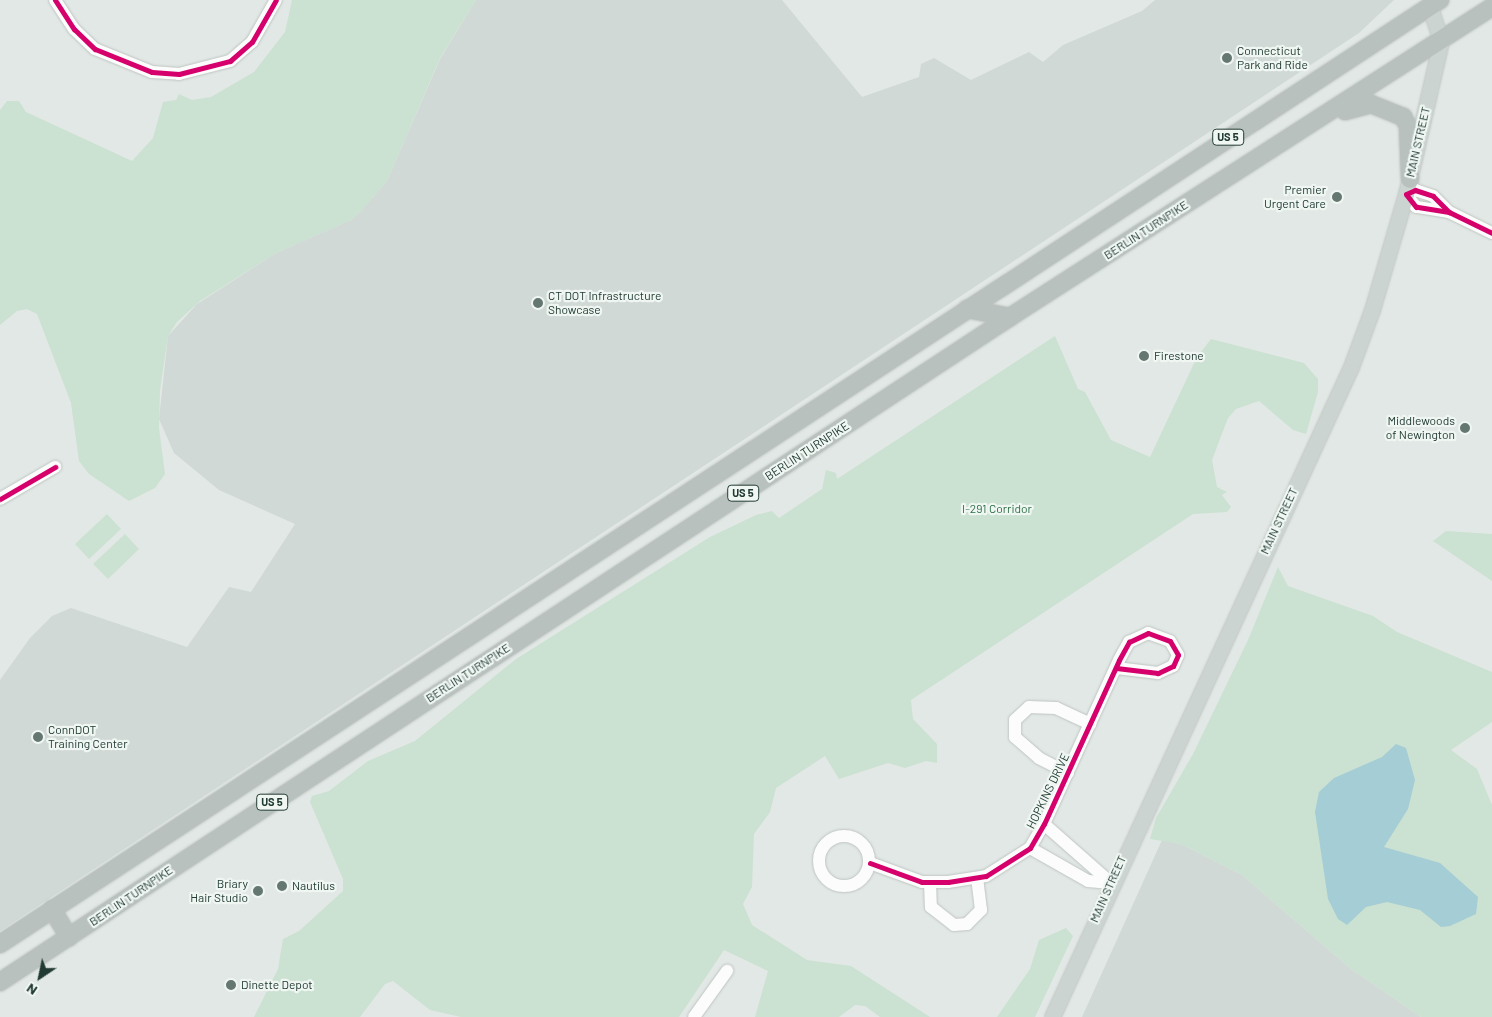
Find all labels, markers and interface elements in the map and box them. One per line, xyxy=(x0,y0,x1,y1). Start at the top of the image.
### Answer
place label: Connecticut Park and Ride xyxy=(1237,44,1308,72)
marker: Connecticut Park and Ride xyxy=(1221,52,1233,64)
street label: MAIN STREET xyxy=(1403,105,1433,179)
road number: US 5 xyxy=(1212,128,1244,146)
place label: Premier Urgent Care xyxy=(1264,183,1326,211)
marker: Premier Urgent Care xyxy=(1330,190,1344,204)
street label: BERLIN TURNPIKE xyxy=(1101,197,1191,263)
place label: CT DOT Infrastructure Showcase xyxy=(548,289,661,317)
marker: CT DOT Infrastructure Showcase xyxy=(532,297,544,309)
place label: Firestone xyxy=(1154,349,1204,363)
marker: Firestone xyxy=(1138,350,1150,362)
place label: Middlewoods of Newington xyxy=(1386,414,1455,442)
street label: BERLIN TURNPIKE xyxy=(762,418,852,484)
marker: Middlewoods of Newington xyxy=(1459,422,1471,434)
road number: US 5 xyxy=(727,484,759,502)
street label: MAIN STREET xyxy=(1257,485,1301,557)
park label: I-291 Corridor xyxy=(962,502,1032,516)
street label: BERLIN TURNPIKE xyxy=(423,640,513,706)
place label: ConnDOT Training Center xyxy=(48,723,128,751)
marker: ConnDOT Training Center xyxy=(32,731,44,743)
street label: HOPKINS DRIVE xyxy=(1023,751,1073,831)
road number: US 5 xyxy=(256,794,288,810)
street label: MAIN STREET xyxy=(1087,853,1129,925)
street label: BERLIN TURNPIKE xyxy=(87,863,175,929)
place label: Briary Hair Studio xyxy=(190,877,248,905)
place label: Nautilus xyxy=(292,879,335,893)
marker: Nautilus xyxy=(276,880,288,892)
marker: Briary Hair Studio xyxy=(252,885,264,897)
north arrow xyxy=(15,952,65,1002)
place label: Dinette Depot xyxy=(241,978,313,992)
marker: Dinette Depot xyxy=(225,979,237,991)
text: N xyxy=(23,980,40,1000)

